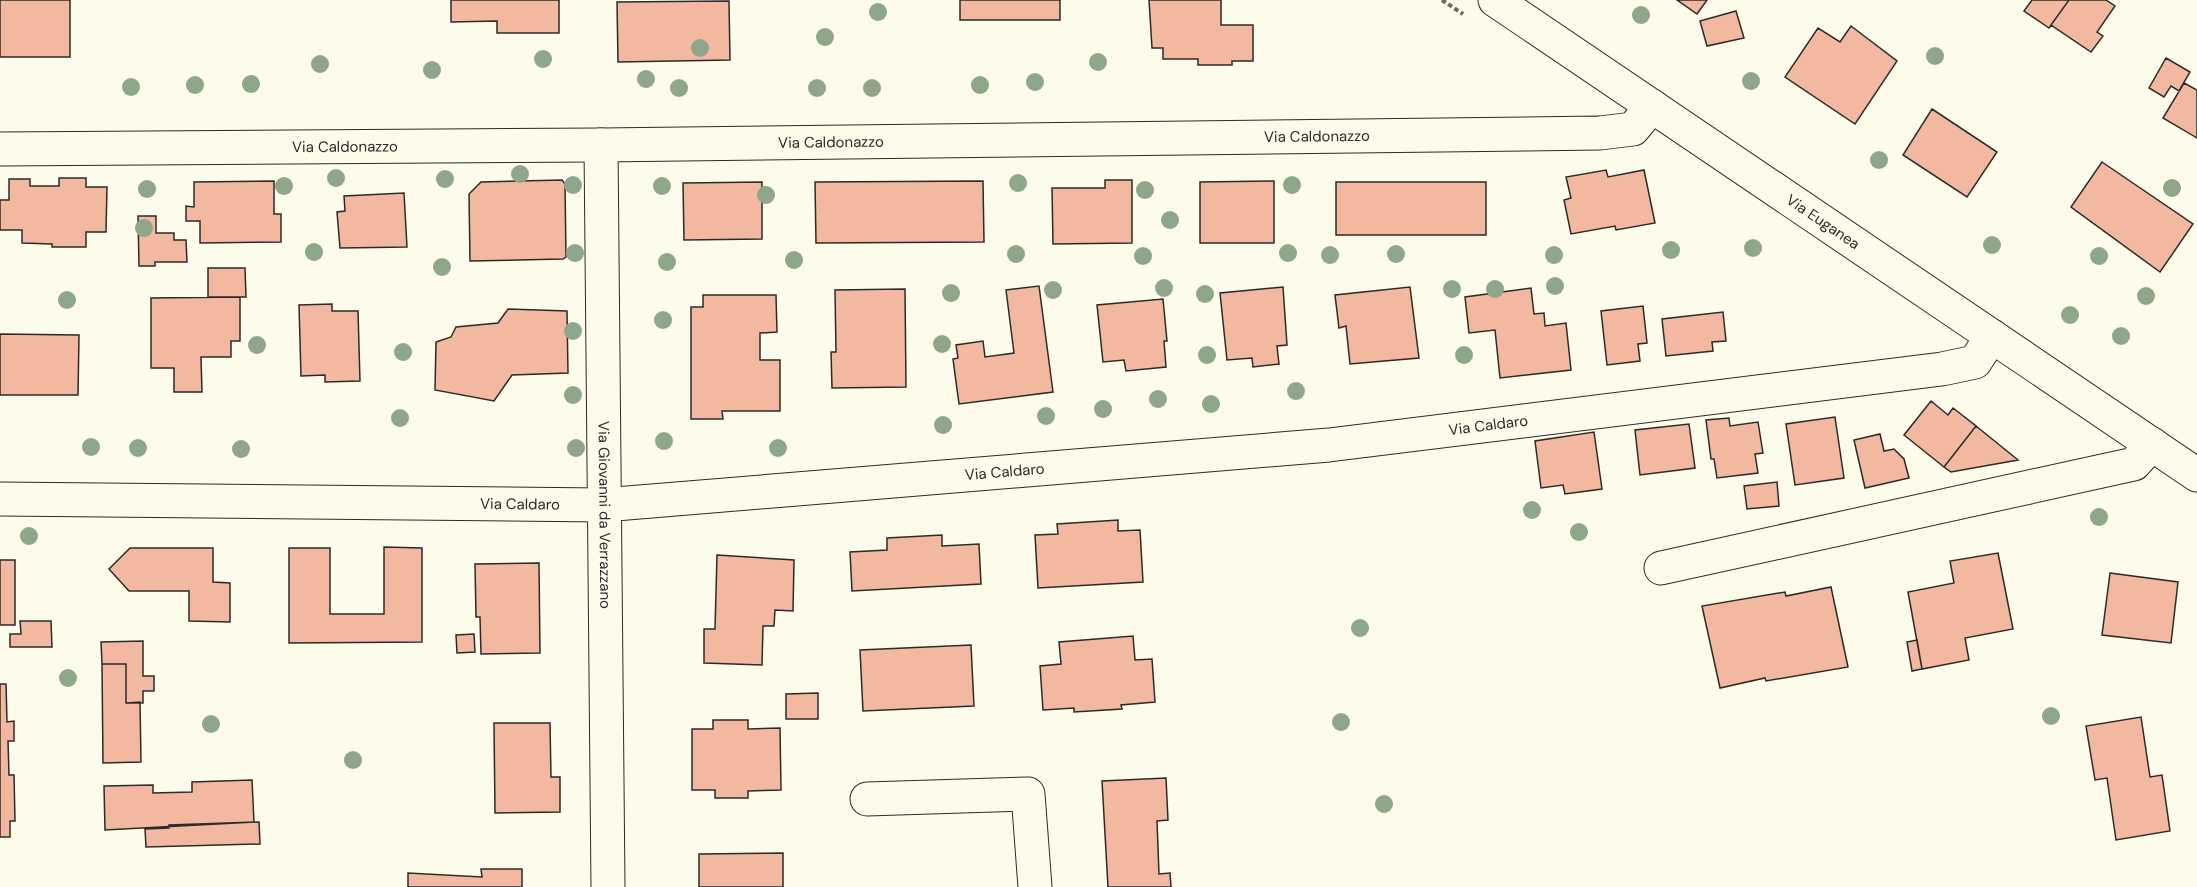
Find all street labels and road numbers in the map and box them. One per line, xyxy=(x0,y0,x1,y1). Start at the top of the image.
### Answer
street label: Via Caldonazzo xyxy=(1264,126,1370,147)
street label: Via Caldonazzo xyxy=(778,132,884,153)
street label: Via Caldonazzo xyxy=(292,136,398,157)
street label: Via Euganea xyxy=(1782,190,1864,254)
street label: Via Caldaro xyxy=(1447,410,1529,440)
street label: Via Giovanni da Verrazzano xyxy=(594,421,615,609)
street label: Via Caldaro xyxy=(964,459,1045,485)
street label: Via Caldaro xyxy=(480,494,560,515)

